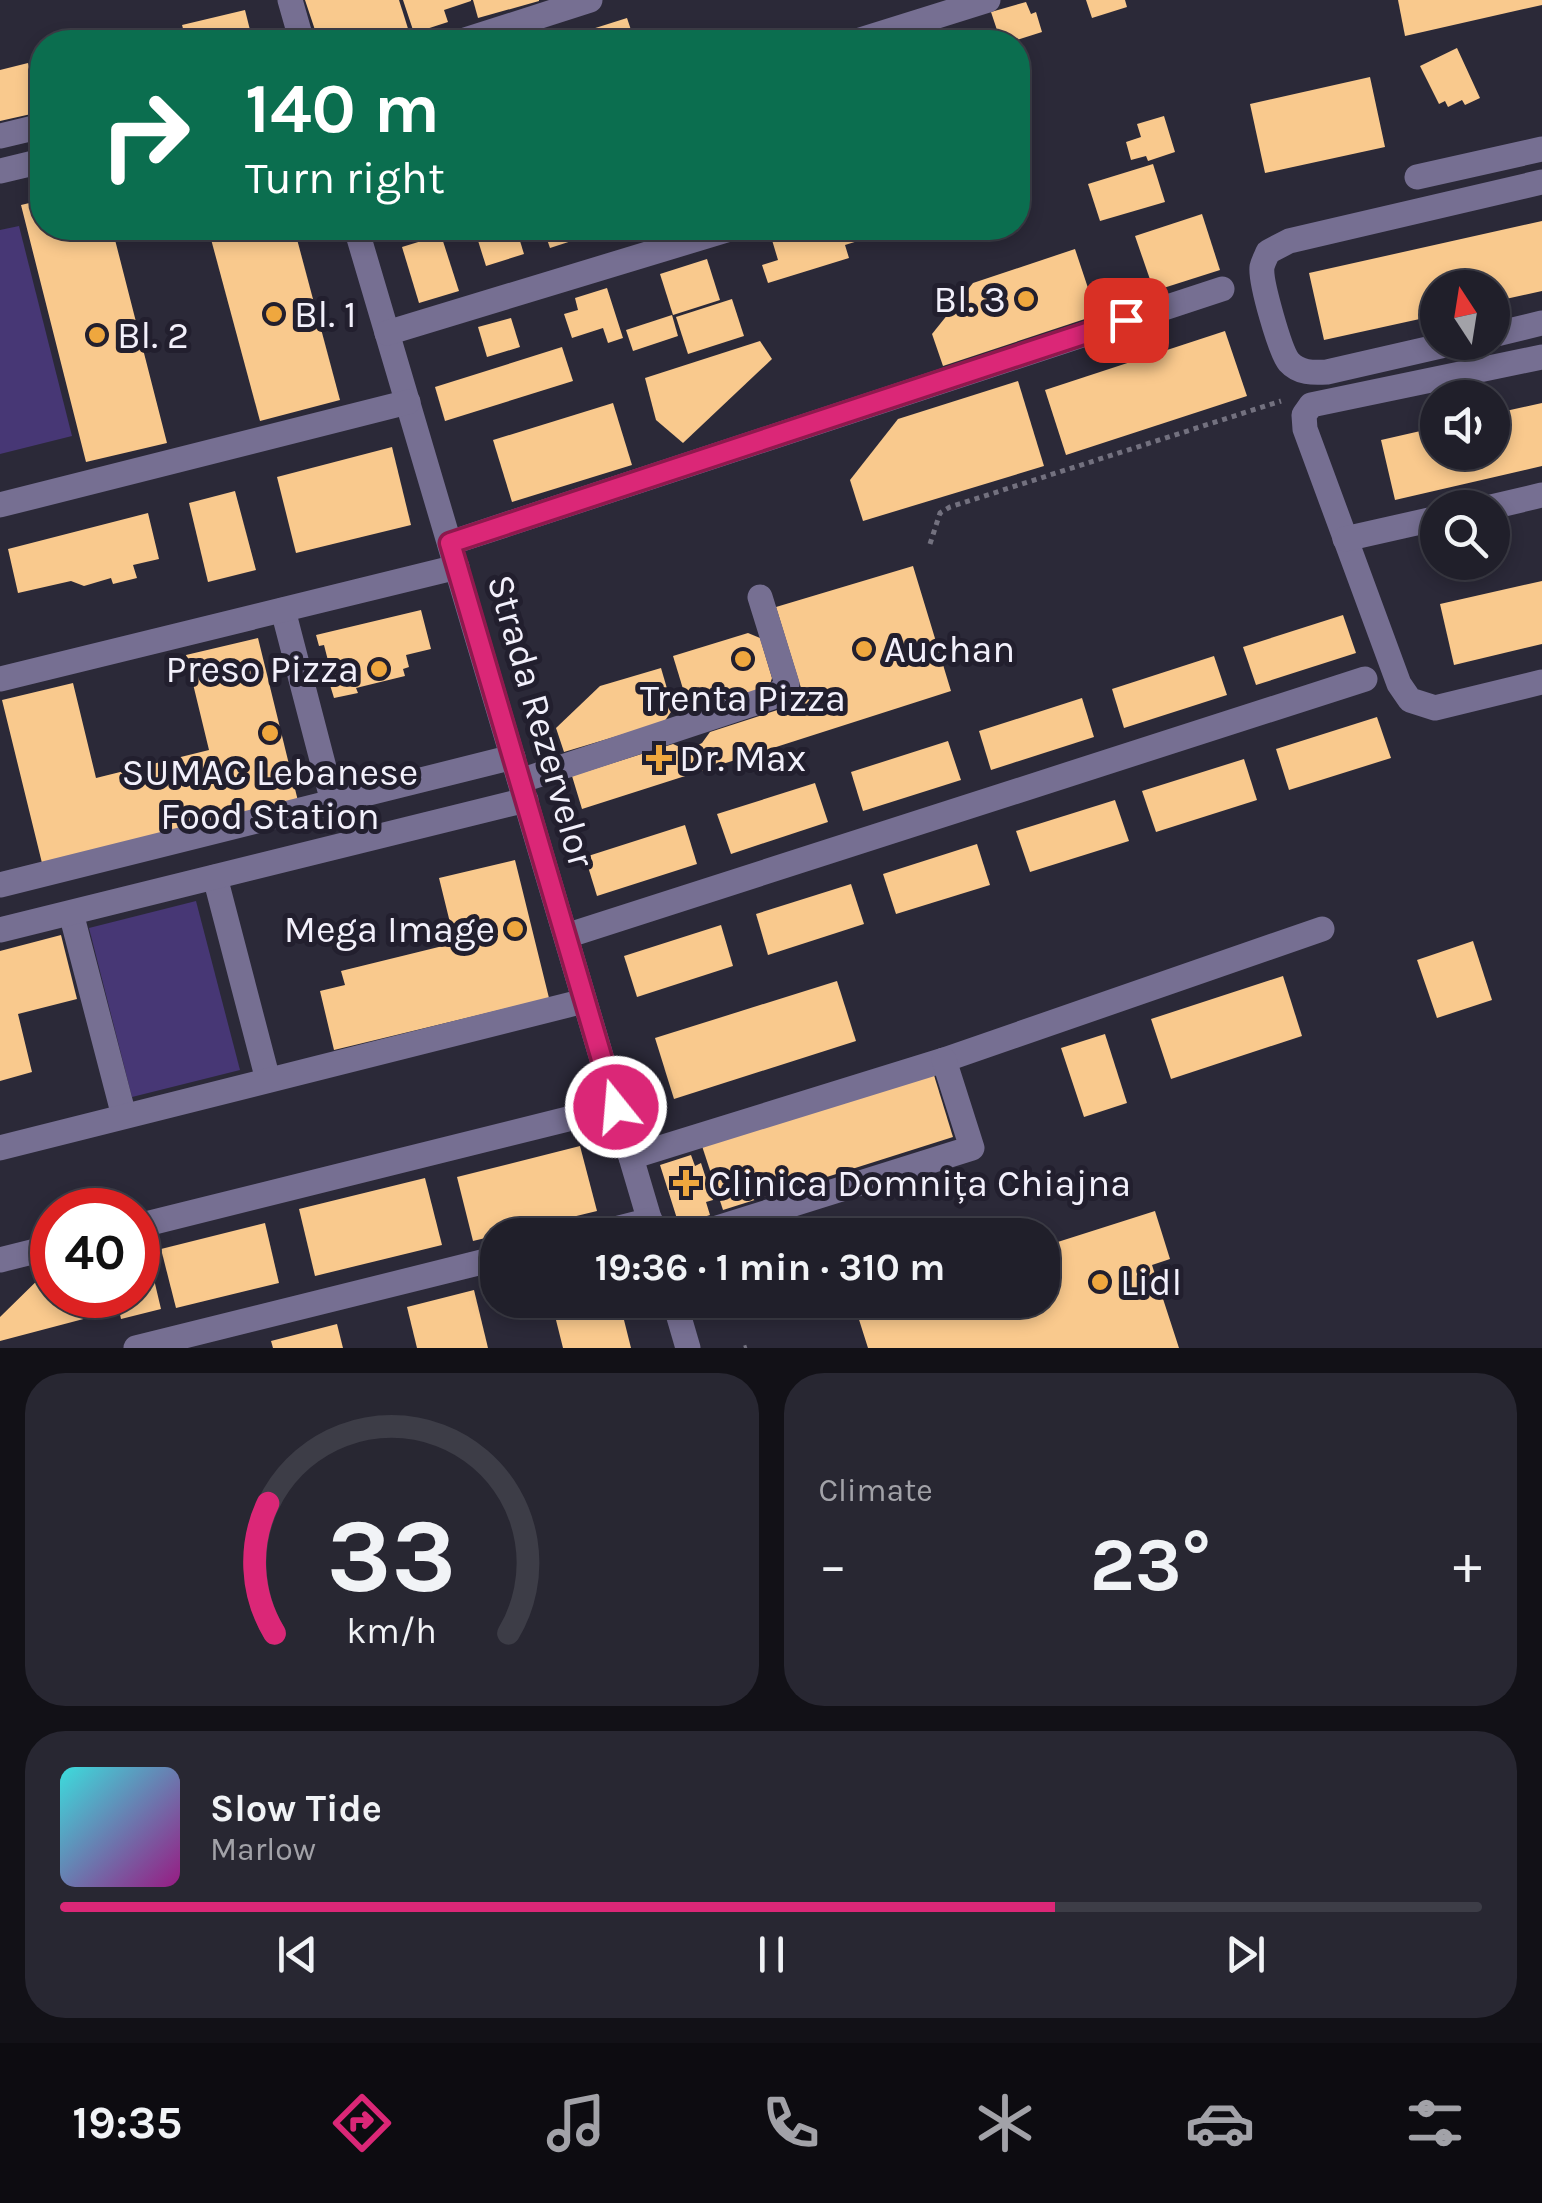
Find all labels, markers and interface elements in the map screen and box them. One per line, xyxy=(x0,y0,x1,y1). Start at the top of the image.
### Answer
text: 140 m xyxy=(245,68,440,150)
icon: right xyxy=(80,70,210,200)
text: Turn right xyxy=(245,152,445,204)
north arrow xyxy=(1420,270,1510,360)
map controls xyxy=(1420,270,1510,580)
place label: Bl. 3 xyxy=(933,277,1006,322)
pin xyxy=(1084,278,1169,363)
marker: Bl. 3 xyxy=(1015,288,1037,310)
place label: Bl. 1 xyxy=(294,292,357,337)
icon: arrive xyxy=(1099,293,1154,348)
marker: Bl. 1 xyxy=(263,303,285,325)
place label: Bl. 2 xyxy=(117,313,189,358)
marker: Bl. 2 xyxy=(86,324,108,346)
button: sound xyxy=(1420,380,1510,470)
button: search xyxy=(1420,490,1510,580)
street label: Strada Rezervelor xyxy=(478,570,604,873)
place label: Auchan xyxy=(884,627,1015,672)
marker: Auchan xyxy=(853,638,875,660)
place label: Preso Pizza xyxy=(166,647,359,692)
marker: Trenta Pizza xyxy=(732,648,754,670)
marker: Preso Pizza xyxy=(368,658,390,680)
place label: Trenta Pizza xyxy=(640,676,846,721)
marker: SUMAC Lebanese Food Station xyxy=(259,722,281,744)
place label: Dr. Max xyxy=(679,736,806,781)
marker: Dr. Max xyxy=(648,747,670,769)
place label: SUMAC Lebanese Food Station xyxy=(122,750,418,839)
place label: Mega Image xyxy=(284,907,495,952)
marker: Mega Image xyxy=(504,918,526,940)
position arrow xyxy=(564,1055,668,1159)
place label: Clinica Domnița Chiajna xyxy=(708,1161,1131,1206)
marker: Clinica Domnița Chiajna xyxy=(673,1170,699,1196)
speed limit sign: 40 xyxy=(30,1188,160,1318)
text: 19:36 · 1 min · 310 m xyxy=(595,1245,945,1290)
place label: Lidl xyxy=(1120,1260,1182,1305)
marker: Lidl xyxy=(1089,1271,1111,1293)
text: Climate xyxy=(819,1472,933,1509)
text: 33 xyxy=(327,1496,456,1617)
text: 23° xyxy=(1090,1521,1211,1609)
text: − xyxy=(819,1533,847,1597)
text: + xyxy=(1453,1533,1482,1597)
text: km/h xyxy=(346,1610,437,1652)
text: Slow Tide xyxy=(210,1786,382,1831)
text: Marlow xyxy=(210,1831,316,1868)
icon: previous xyxy=(270,1927,325,1982)
icon: pause xyxy=(744,1927,799,1982)
icon: next xyxy=(1218,1927,1273,1982)
icon: directions xyxy=(327,2088,397,2158)
icon: music xyxy=(541,2088,611,2158)
icon: phone xyxy=(756,2088,826,2158)
icon: climate xyxy=(970,2088,1040,2158)
icon: car xyxy=(1185,2088,1255,2158)
icon: filters xyxy=(1400,2088,1470,2158)
text: 19:35 xyxy=(72,2097,182,2149)

